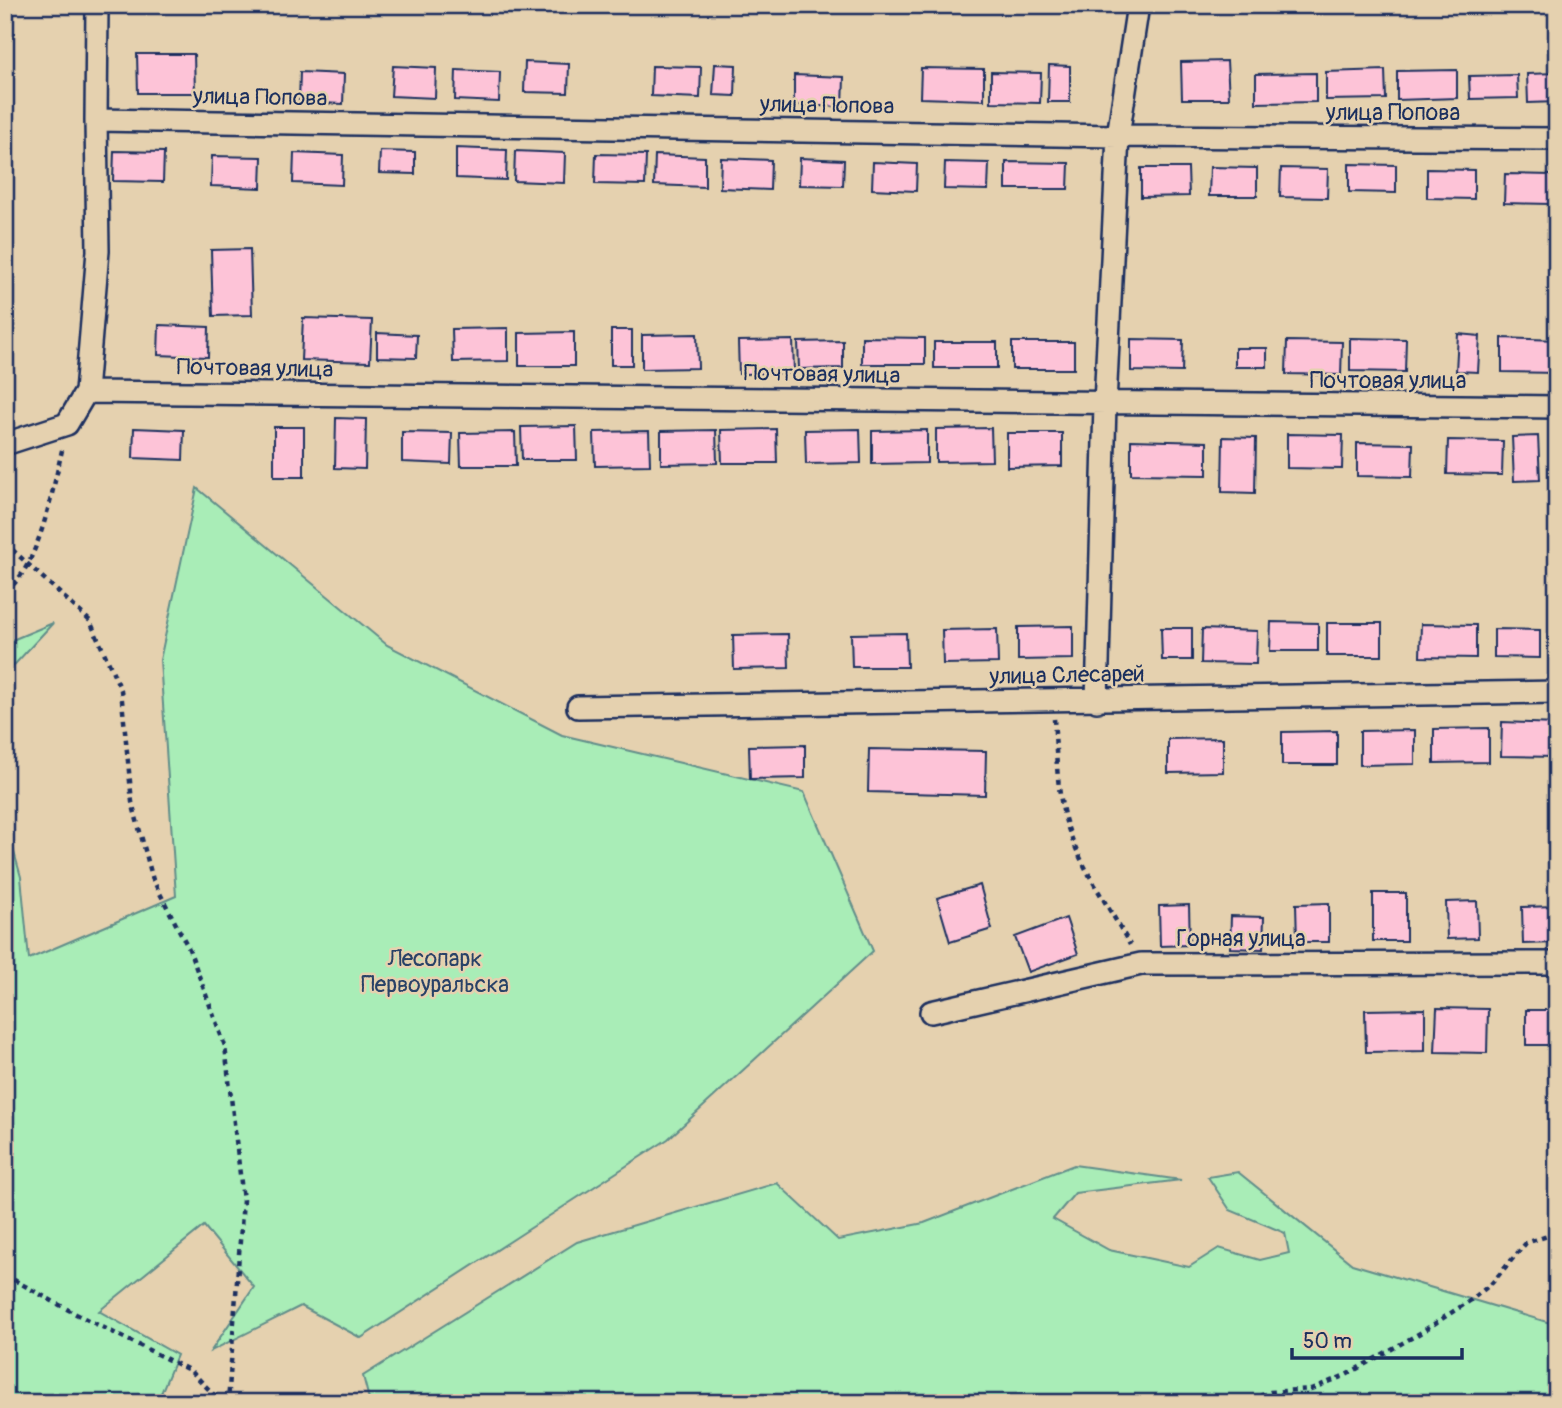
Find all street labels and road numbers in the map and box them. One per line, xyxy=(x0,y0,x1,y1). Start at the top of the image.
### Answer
street label: улица Попова xyxy=(192,81,327,113)
street label: улица Попова xyxy=(759,89,894,121)
street label: улица Попова xyxy=(1325,98,1460,127)
street label: Почтовая улица xyxy=(176,352,334,384)
street label: Почтовая улица xyxy=(743,358,901,390)
street label: Почтовая улица xyxy=(1310,366,1466,395)
street label: улица Слесарей xyxy=(988,659,1145,691)
street label: Горная улица xyxy=(1176,924,1306,953)

